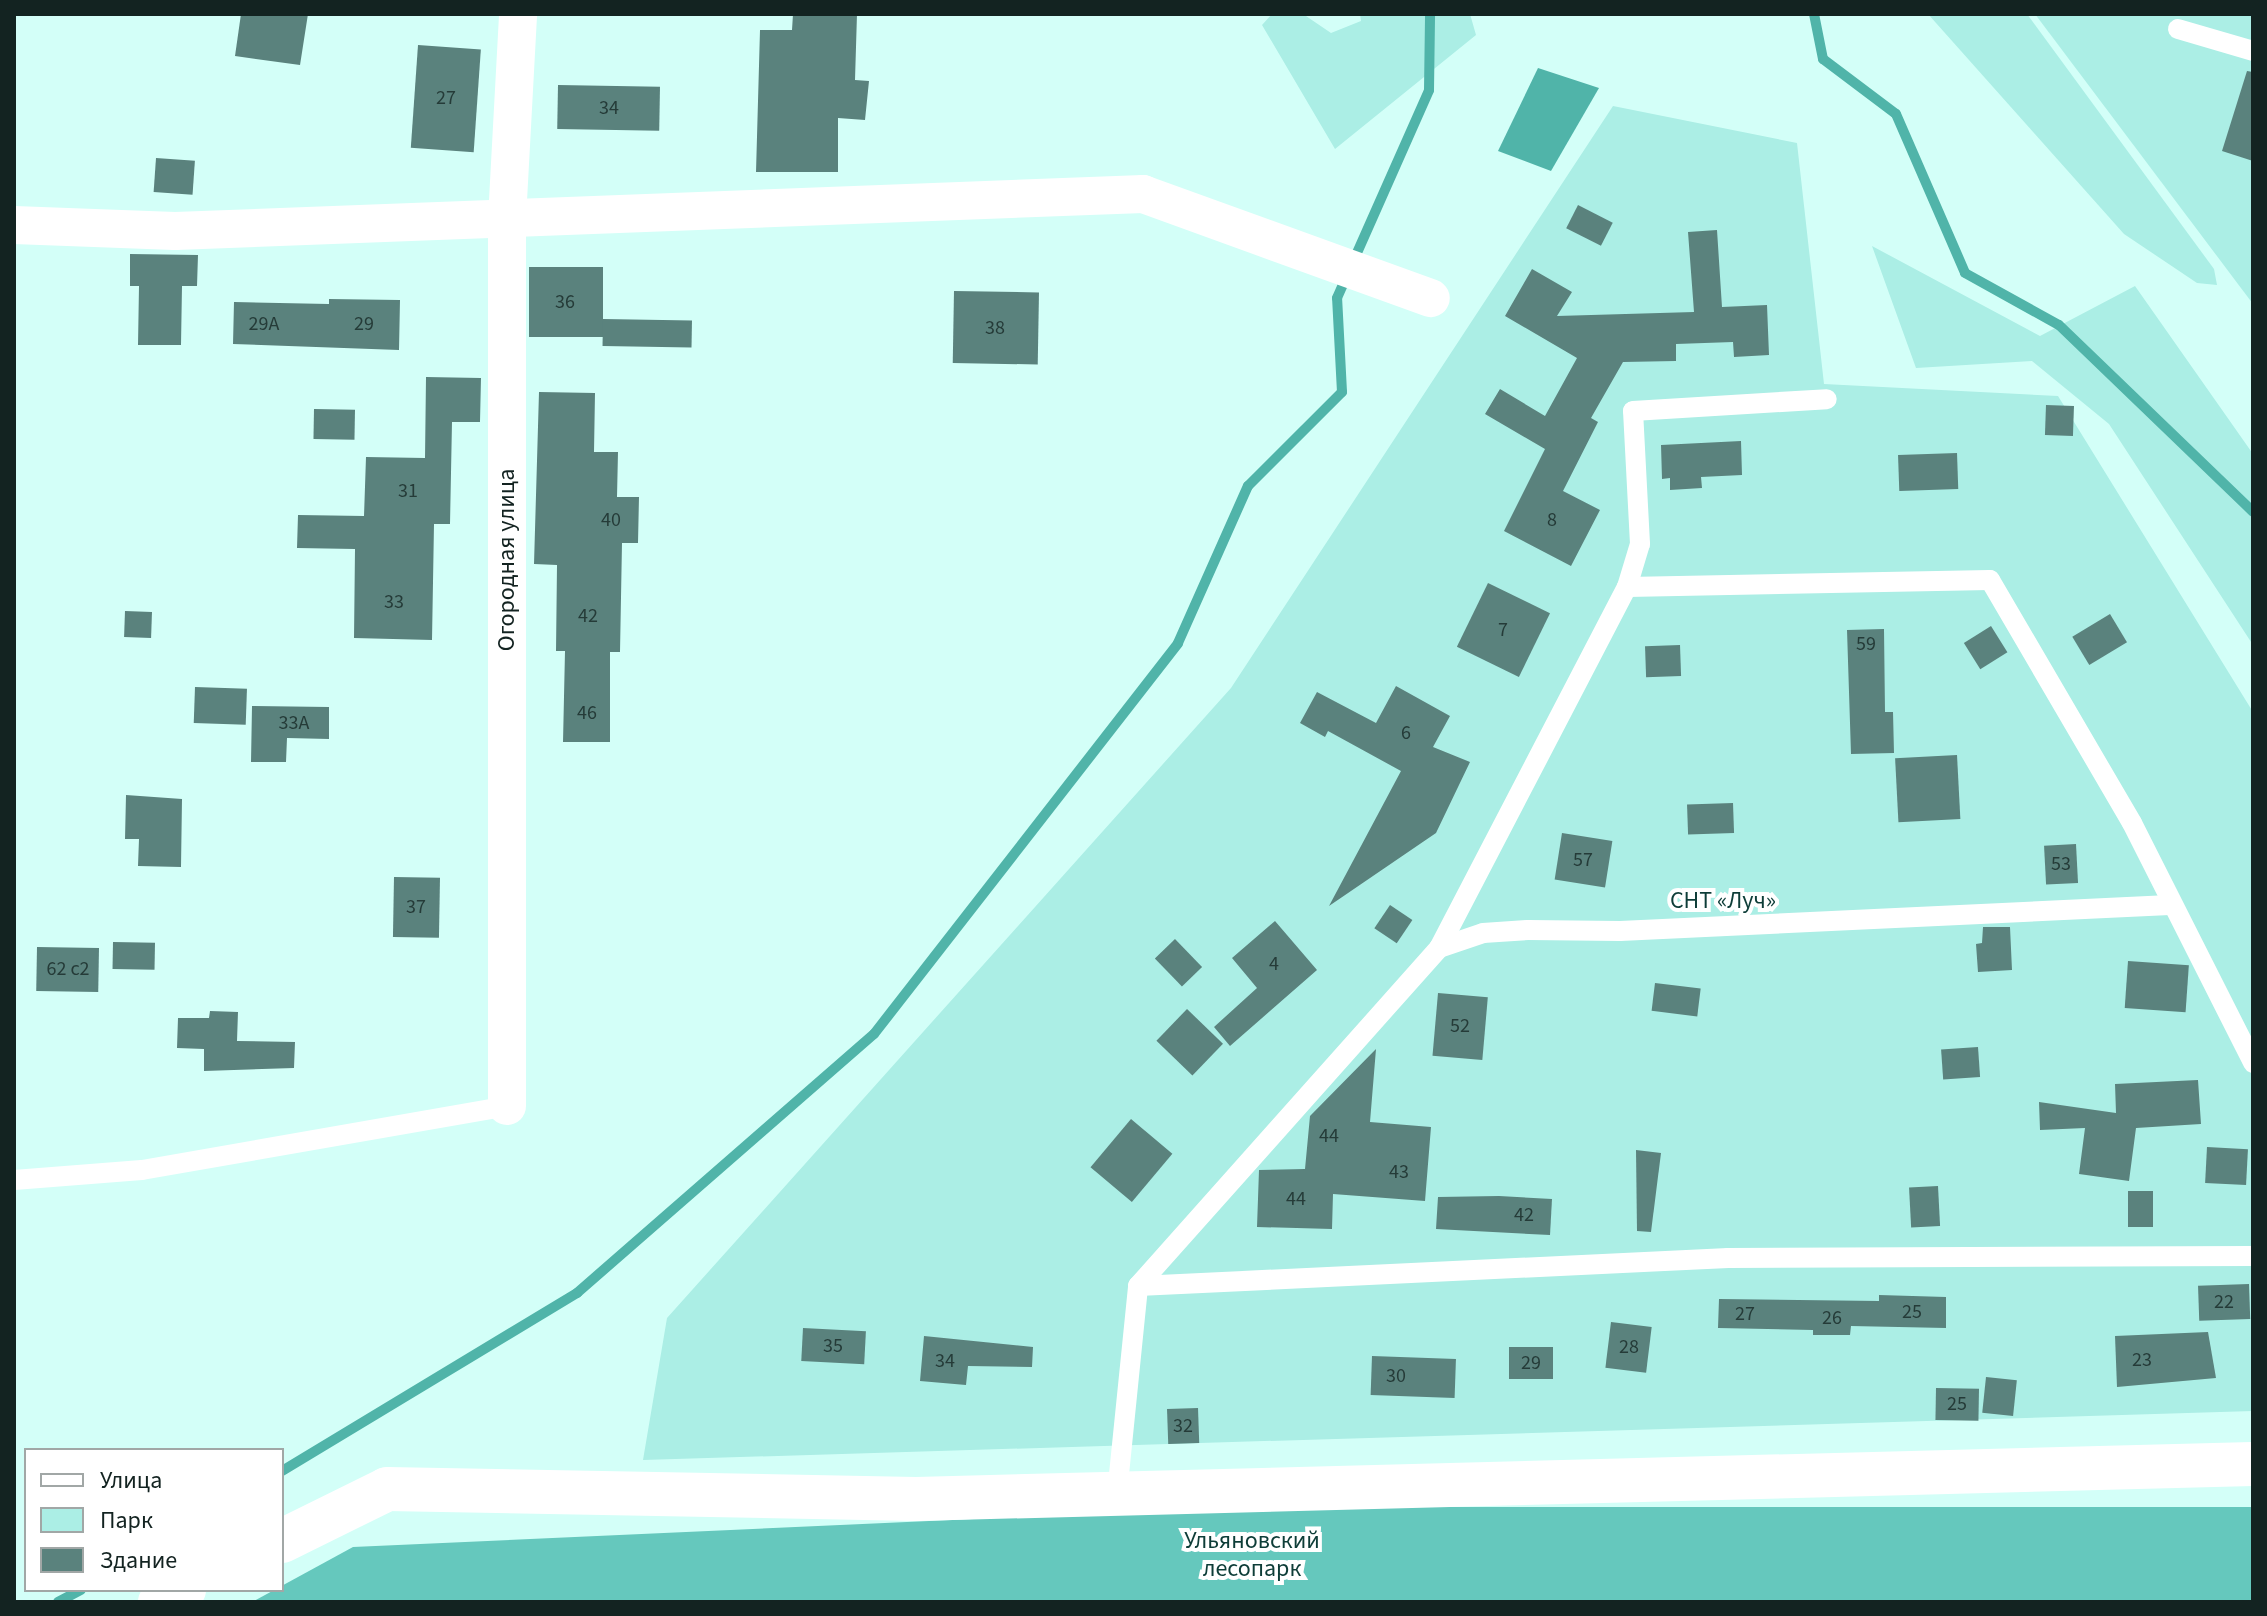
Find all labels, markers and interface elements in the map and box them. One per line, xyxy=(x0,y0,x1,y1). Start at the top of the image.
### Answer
house number: 27 xyxy=(436,86,456,110)
house number: 34 xyxy=(599,96,619,120)
house number: 36 xyxy=(555,290,575,314)
house number: 29А xyxy=(249,312,279,336)
house number: 29 xyxy=(354,312,374,336)
house number: 38 xyxy=(985,316,1005,340)
street label: Огородная улица xyxy=(493,469,521,651)
house number: 31 xyxy=(398,479,418,503)
house number: 40 xyxy=(601,508,621,532)
house number: 8 xyxy=(1547,508,1557,532)
house number: 33 xyxy=(384,590,404,614)
house number: 42 xyxy=(578,604,598,628)
house number: 7 xyxy=(1498,618,1508,642)
house number: 59 xyxy=(1856,632,1876,656)
house number: 46 xyxy=(577,701,597,725)
house number: 33А xyxy=(279,711,309,735)
house number: 6 xyxy=(1401,721,1411,745)
house number: 57 xyxy=(1573,848,1593,872)
house number: 53 xyxy=(2051,852,2071,876)
park label: СНТ «Луч» xyxy=(1670,887,1776,915)
house number: 37 xyxy=(406,895,426,919)
house number: 4 xyxy=(1269,952,1279,976)
house number: 62 с2 xyxy=(47,957,89,981)
house number: 52 xyxy=(1450,1014,1470,1038)
house number: 44 xyxy=(1319,1124,1339,1148)
house number: 43 xyxy=(1389,1160,1409,1184)
house number: 44 xyxy=(1286,1187,1306,1211)
house number: 42 xyxy=(1514,1203,1534,1227)
house number: 22 xyxy=(2214,1290,2234,1314)
house number: 25 xyxy=(1902,1300,1922,1324)
house number: 27 xyxy=(1735,1302,1755,1326)
house number: 26 xyxy=(1822,1306,1842,1330)
house number: 35 xyxy=(823,1334,843,1358)
house number: 28 xyxy=(1619,1335,1639,1359)
house number: 23 xyxy=(2132,1348,2152,1372)
house number: 34 xyxy=(935,1349,955,1373)
house number: 29 xyxy=(1521,1351,1541,1375)
house number: 30 xyxy=(1386,1364,1406,1388)
house number: 25 xyxy=(1947,1392,1967,1416)
house number: 32 xyxy=(1173,1414,1193,1438)
legend xyxy=(24,1448,284,1592)
text: Улица xyxy=(100,1463,162,1498)
text: Парк xyxy=(100,1503,153,1538)
park label: Ульяновский лесопарк xyxy=(1184,1527,1320,1583)
text: Здание xyxy=(100,1543,177,1578)

